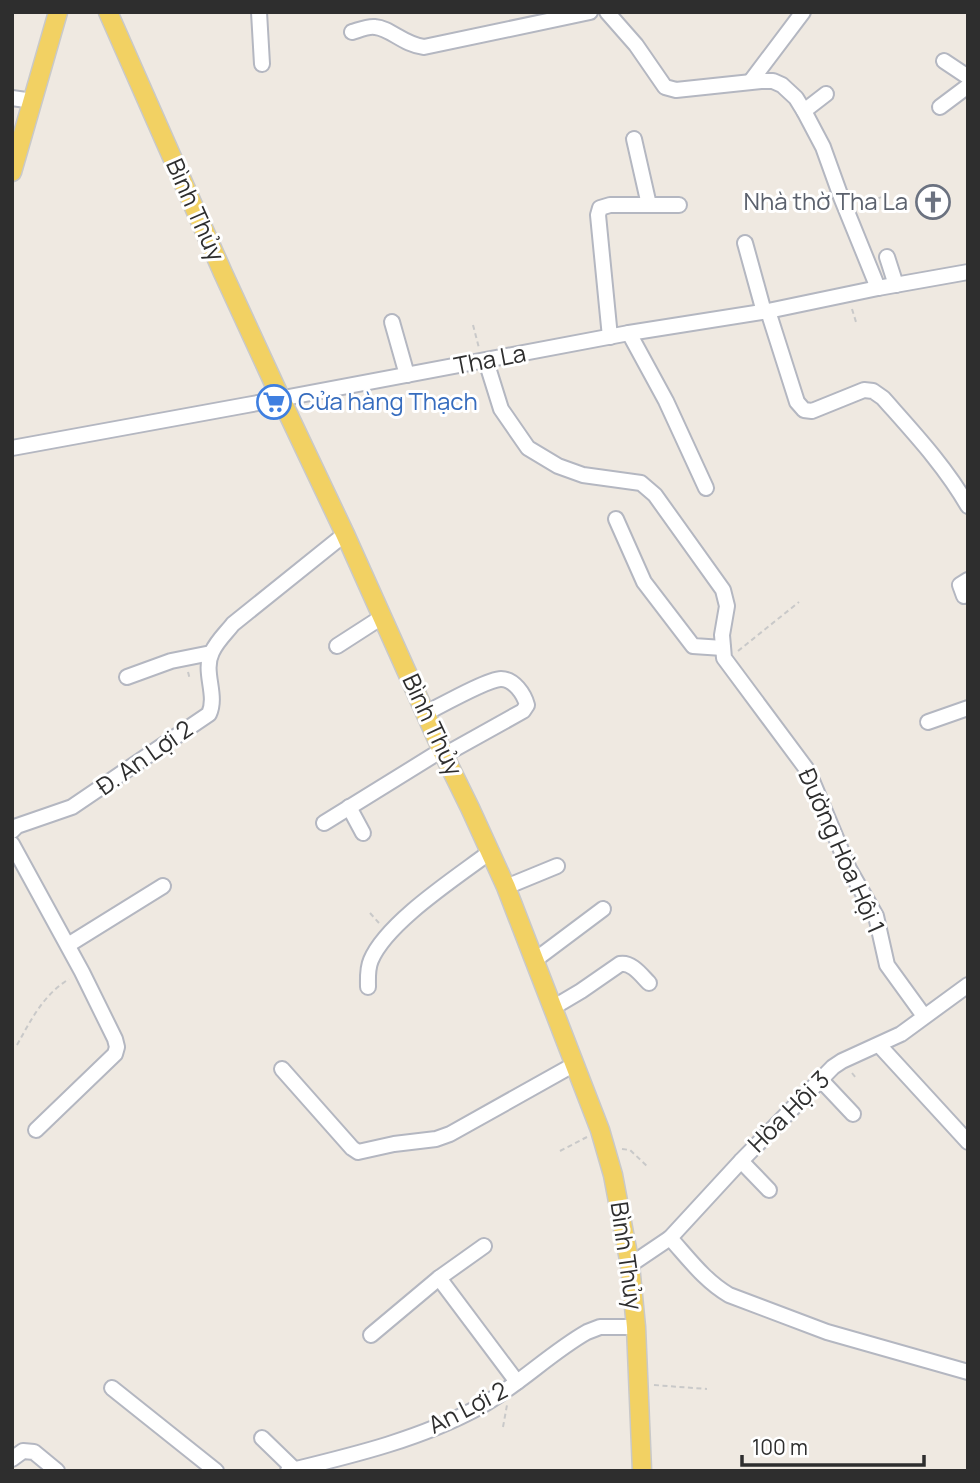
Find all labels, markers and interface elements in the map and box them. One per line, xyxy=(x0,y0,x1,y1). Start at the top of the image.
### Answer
street label: Bình Thủy xyxy=(159,153,234,266)
church icon: Nhà thờ Tha La xyxy=(914,183,952,221)
place label: Nhà thờ Tha La xyxy=(744,184,908,217)
street label: Tha La xyxy=(451,335,528,382)
supermarket icon: Cửa hàng Thạch xyxy=(255,383,293,421)
place label: Cửa hàng Thạch xyxy=(298,384,478,417)
street label: Bình Thủy xyxy=(395,668,472,781)
street label: Đ. An Lợi 2 xyxy=(89,712,199,802)
street label: Đường Hòa Hội 1 xyxy=(791,763,893,938)
street label: Hòa Hội 3 xyxy=(740,1063,836,1159)
street label: Bình Thủy xyxy=(604,1199,651,1312)
street label: An Lợi 2 xyxy=(422,1373,513,1441)
scale bar xyxy=(742,1424,924,1468)
text: 100 m xyxy=(752,1433,808,1461)

